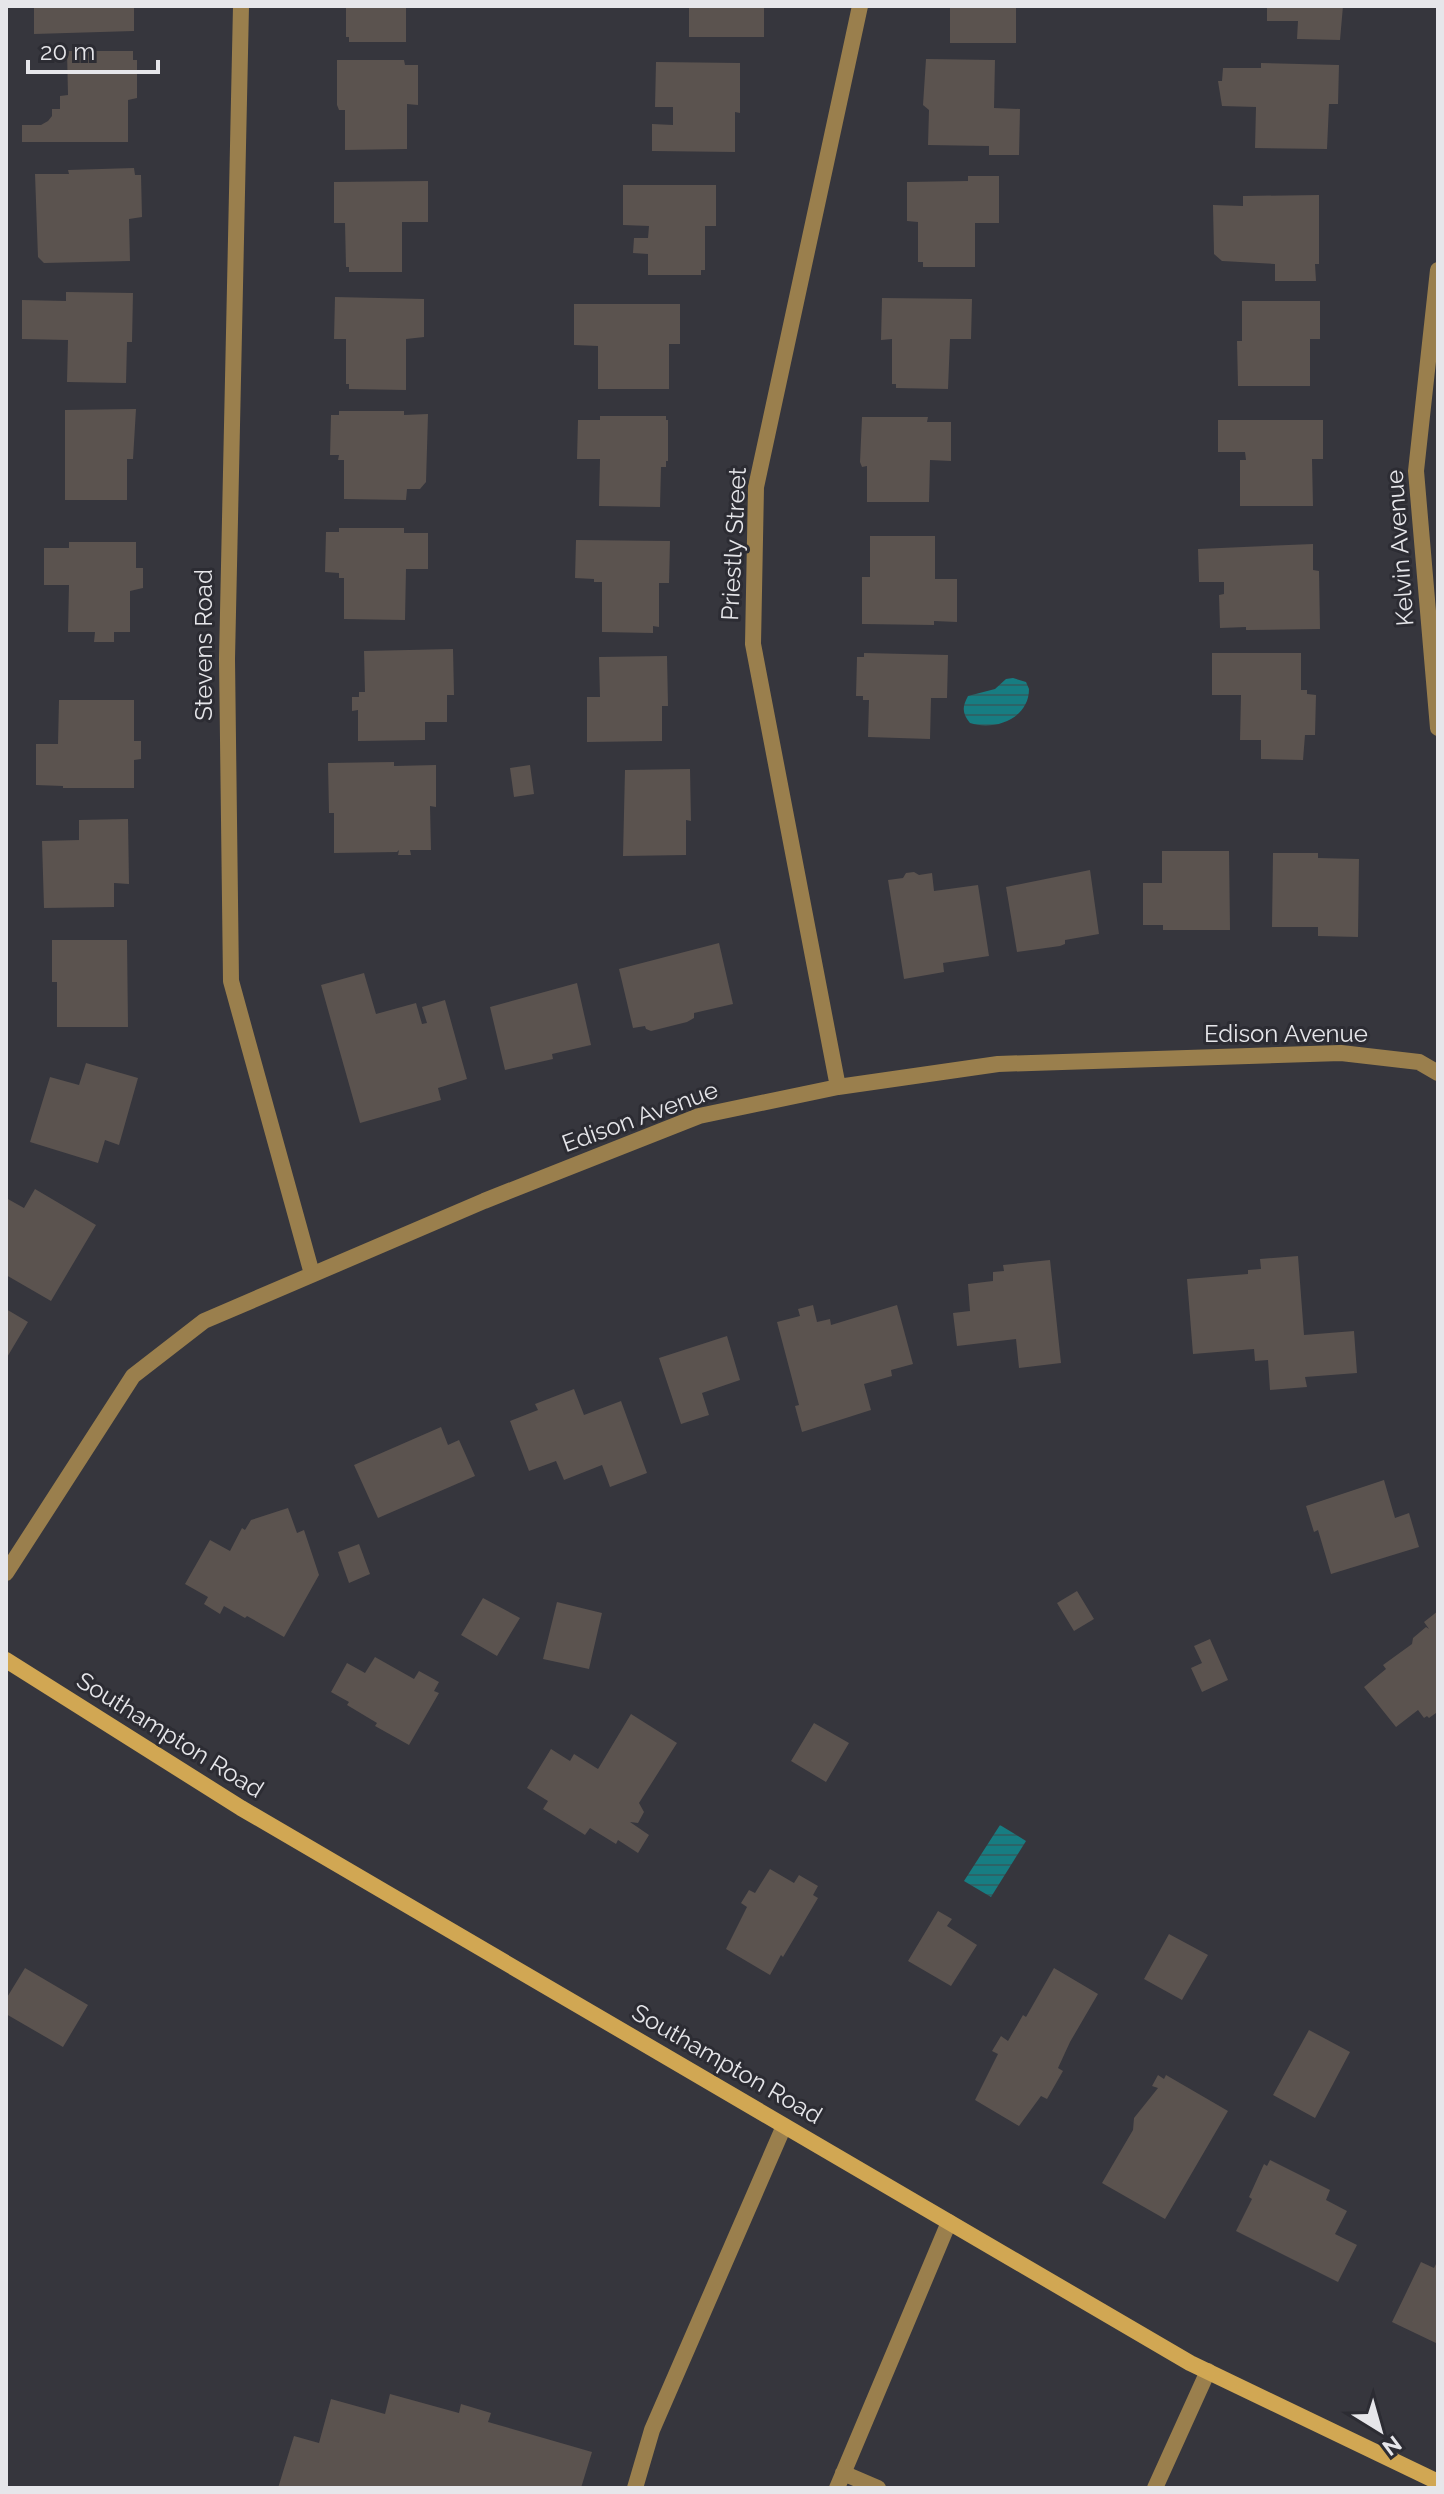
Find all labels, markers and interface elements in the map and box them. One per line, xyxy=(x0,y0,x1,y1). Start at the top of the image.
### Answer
scale bar xyxy=(28,24,158,74)
text: 20 m xyxy=(40,37,95,66)
street label: Priestly Street xyxy=(715,467,752,621)
street label: Kelvin Avenue xyxy=(1380,469,1419,627)
street label: Stevens Road xyxy=(189,569,218,721)
street label: Edison Avenue xyxy=(1204,1019,1368,1048)
street label: Edison Avenue xyxy=(558,1075,722,1158)
street label: Southampton Road xyxy=(72,1665,269,1804)
street label: Southampton Road xyxy=(627,1997,827,2130)
north arrow xyxy=(1340,2390,1420,2470)
text: N xyxy=(1378,2431,1407,2461)

